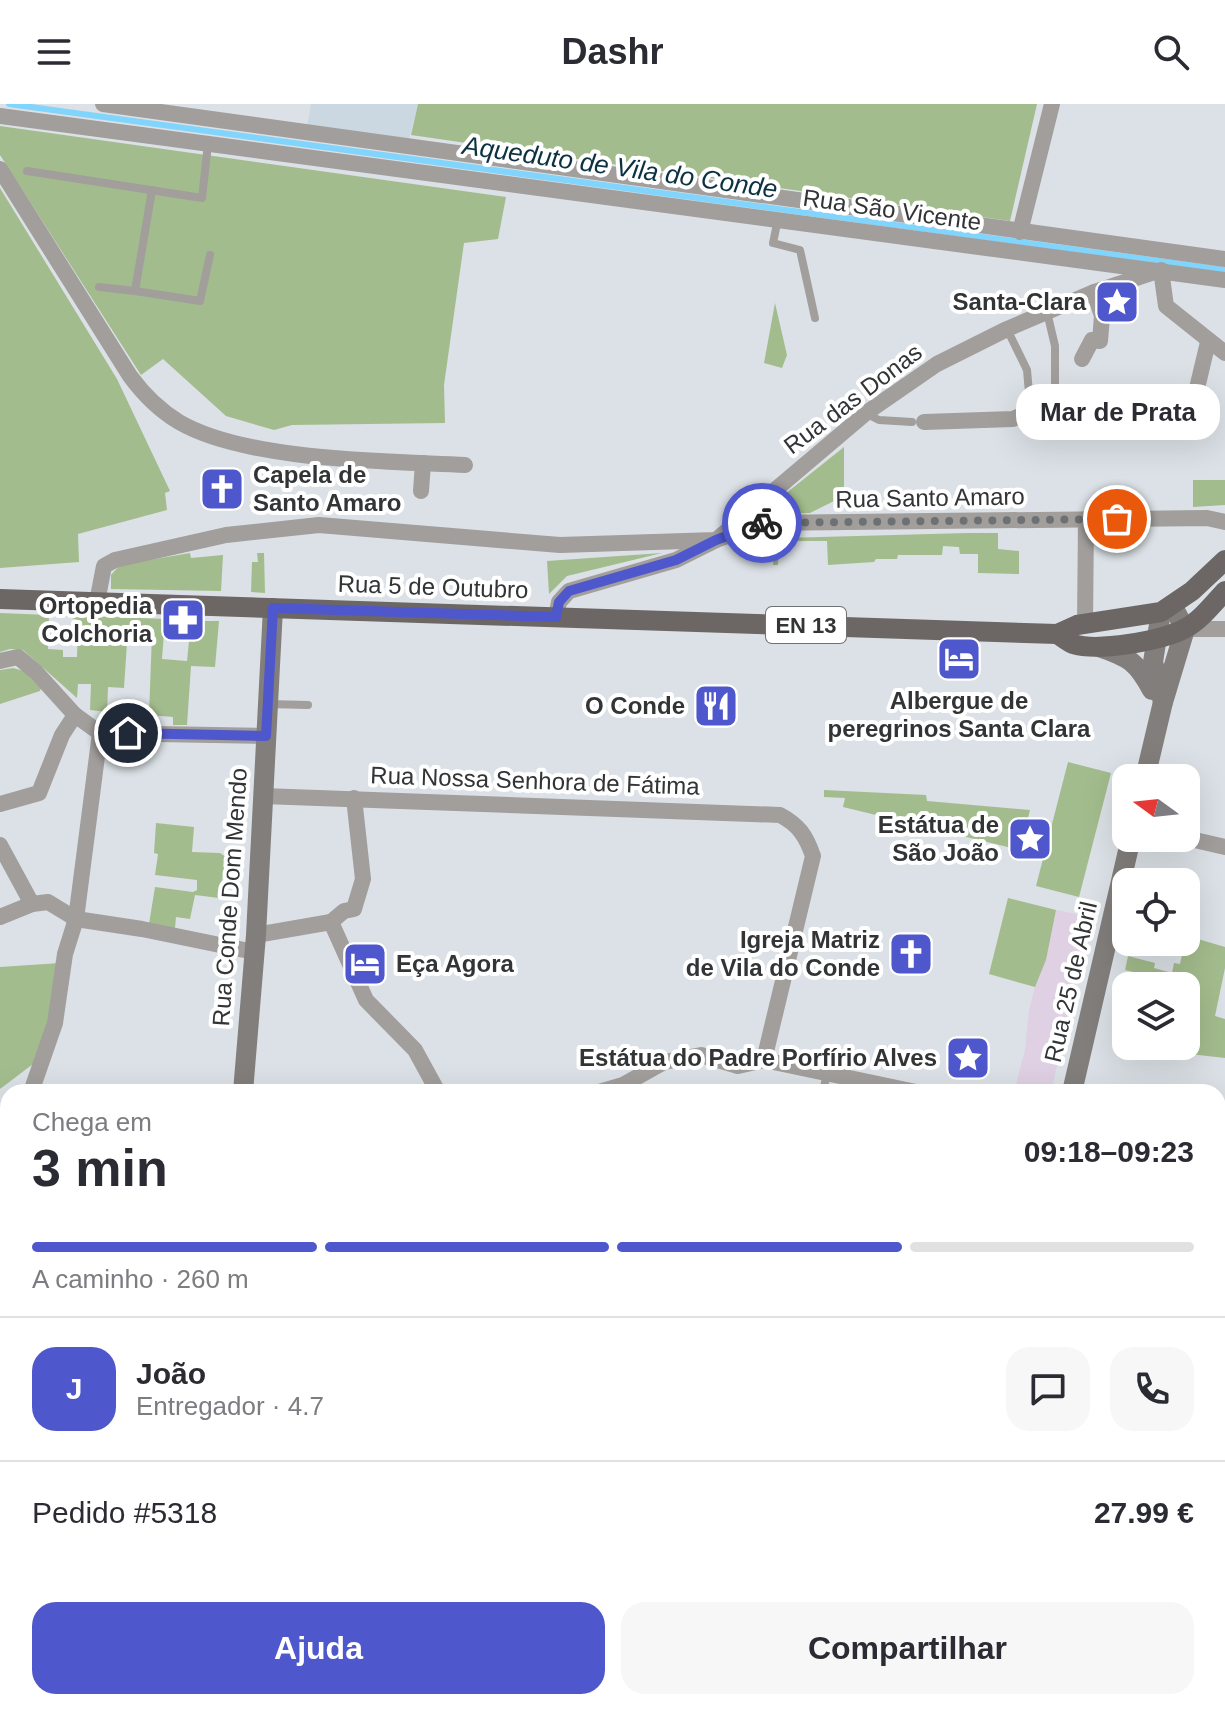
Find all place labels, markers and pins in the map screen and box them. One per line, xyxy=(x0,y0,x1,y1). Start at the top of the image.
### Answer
place icon: Santa-Clara xyxy=(1093,278,1141,326)
place label: Santa-Clara xyxy=(953,288,1087,315)
callout: Mar de Prata xyxy=(1015,383,1219,439)
place label: Capela de Santo Amaro xyxy=(253,461,401,516)
church icon: Capela de Santo Amaro xyxy=(198,465,246,513)
pin xyxy=(1083,485,1151,553)
place label: Ortopedia Colchoria xyxy=(39,592,153,647)
pharmacy icon: Ortopedia Colchoria xyxy=(159,596,207,644)
hotel icon: Albergue de peregrinos Santa Clara xyxy=(935,635,983,683)
restaurant icon: O Conde xyxy=(692,682,740,730)
place label: Albergue de peregrinos Santa Clara xyxy=(828,687,1091,742)
place label: O Conde xyxy=(585,692,685,719)
pin xyxy=(94,699,162,767)
place label: Estátua de São João xyxy=(878,811,999,866)
place icon: Estátua de São João xyxy=(1006,815,1054,863)
place label: Igreja Matriz de Vila do Conde xyxy=(686,926,880,981)
church icon: Igreja Matriz de Vila do Conde xyxy=(887,930,935,978)
hotel icon: Eça Agora xyxy=(341,940,389,988)
place label: Eça Agora xyxy=(396,950,514,977)
place icon: Estátua do Padre Porfírio Alves xyxy=(944,1034,992,1082)
place label: Estátua do Padre Porfírio Alves xyxy=(579,1044,937,1071)

